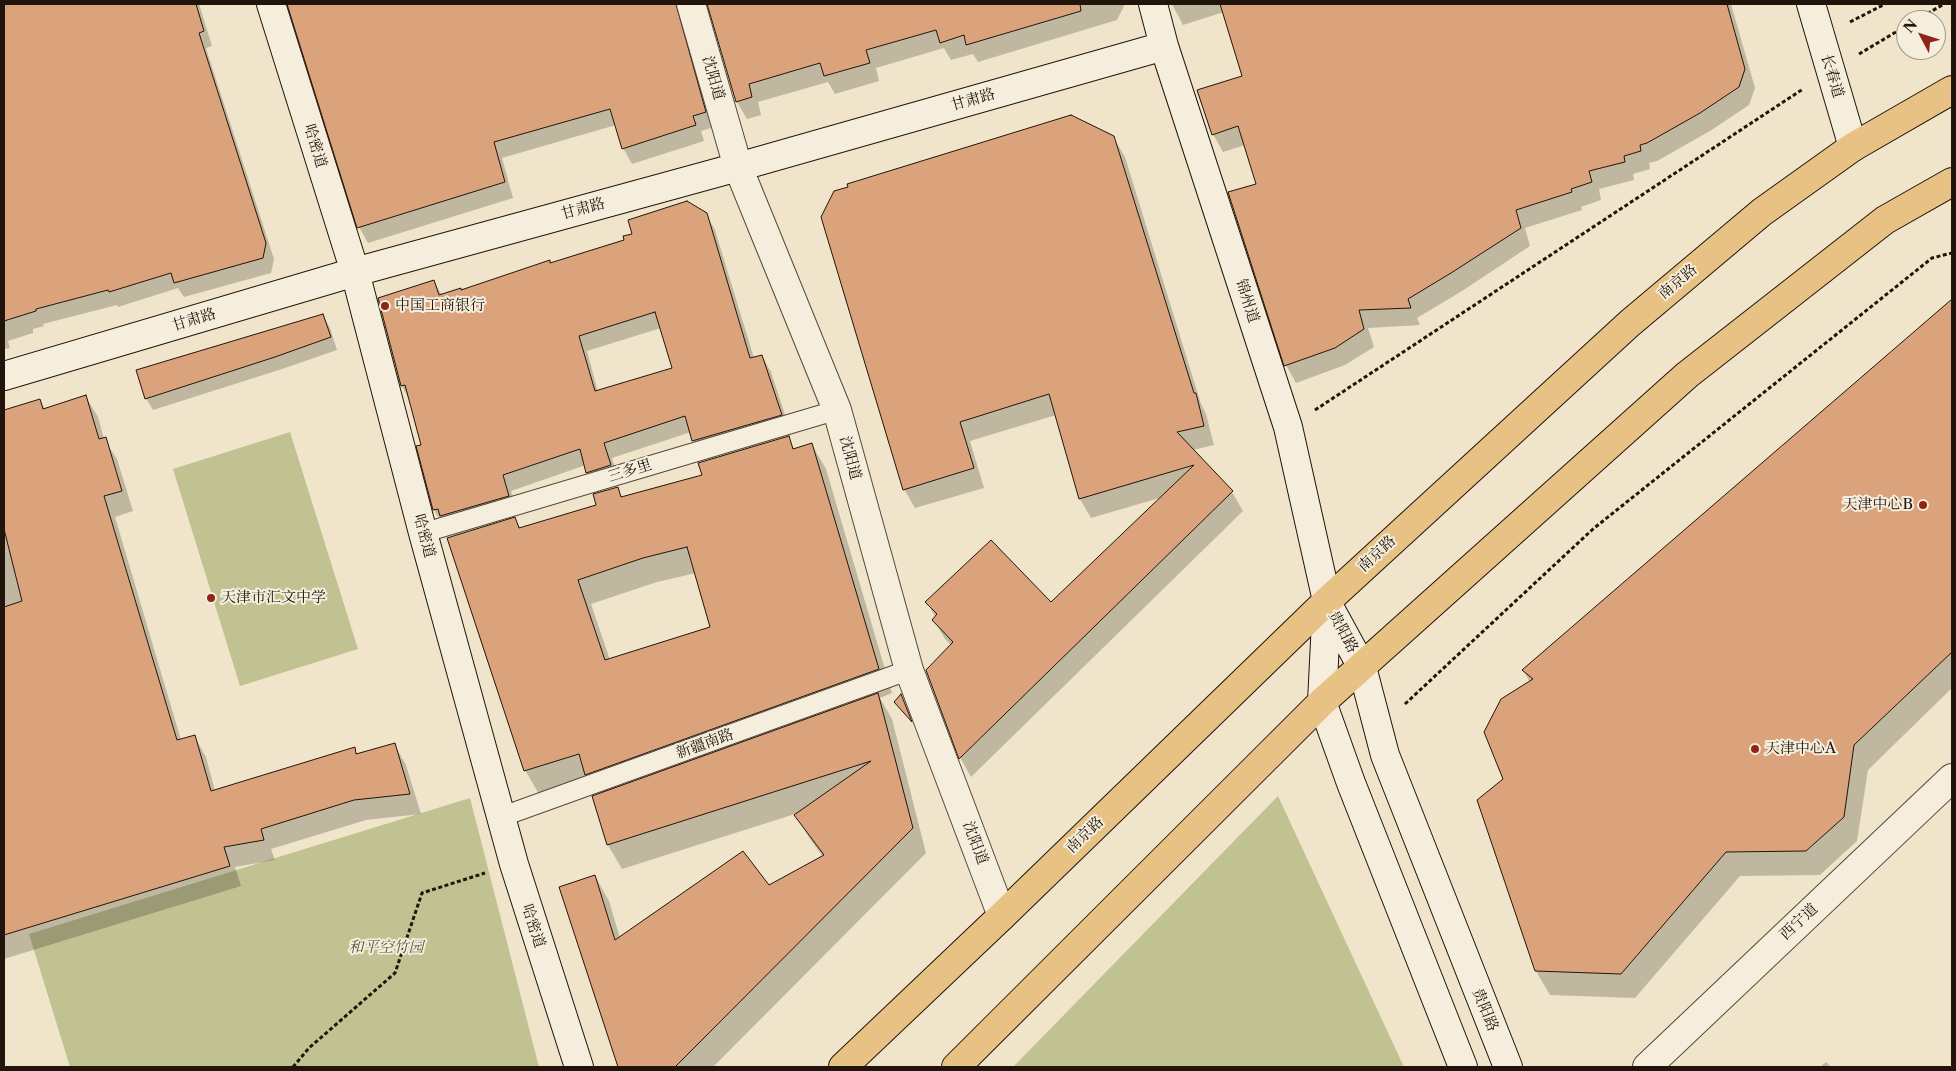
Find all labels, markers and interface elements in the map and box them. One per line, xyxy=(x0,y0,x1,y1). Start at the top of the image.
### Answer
north arrow xyxy=(1896,10,1946,60)
text: N xyxy=(1899,16,1921,36)
street label: 长春道 xyxy=(1817,52,1847,100)
street label: 沈阳道 xyxy=(698,54,728,102)
street label: 甘肃路 xyxy=(949,85,997,115)
street label: 哈密道 xyxy=(300,122,330,170)
street label: 甘肃路 xyxy=(559,194,607,224)
street label: 南京路 xyxy=(1655,261,1701,303)
street label: 锦州道 xyxy=(1231,277,1263,325)
place label: 中国工商银行 xyxy=(395,297,485,315)
marker: 中国工商银行 xyxy=(379,300,391,312)
street label: 甘肃路 xyxy=(170,305,218,335)
street label: 沈阳道 xyxy=(835,434,865,482)
street label: 三多里 xyxy=(606,456,654,486)
place label: 天津中心B xyxy=(1843,496,1913,514)
marker: 天津中心B xyxy=(1917,499,1929,511)
street label: 哈密道 xyxy=(409,512,439,560)
street label: 南京路 xyxy=(1354,532,1400,576)
place label: 天津市汇文中学 xyxy=(221,589,326,607)
marker: 天津市汇文中学 xyxy=(205,592,217,604)
street label: 贵阳路 xyxy=(1324,608,1362,656)
street label: 新疆南路 xyxy=(674,725,736,763)
place label: 天津中心A xyxy=(1765,740,1836,758)
marker: 天津中心A xyxy=(1749,743,1761,755)
street label: 南京路 xyxy=(1063,813,1107,857)
street label: 沈阳道 xyxy=(959,819,991,867)
street label: 西宁道 xyxy=(1776,900,1822,944)
street label: 哈密道 xyxy=(517,902,549,950)
park label: 和平空竹园 xyxy=(349,939,423,957)
street label: 贵阳路 xyxy=(1468,986,1502,1034)

